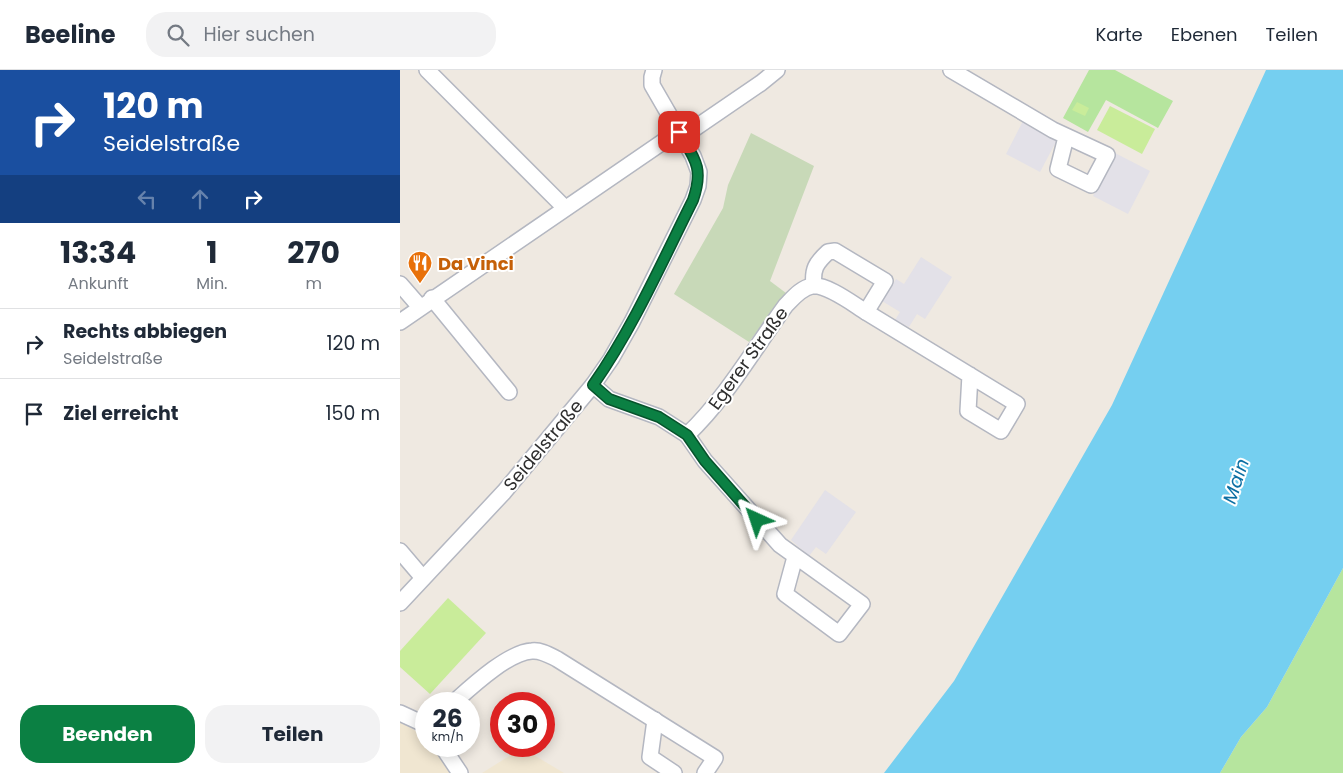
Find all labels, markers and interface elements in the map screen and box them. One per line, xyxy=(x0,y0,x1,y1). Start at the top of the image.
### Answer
search box xyxy=(146,12,496,57)
text: Beeline xyxy=(25,18,116,51)
icon: search xyxy=(164,21,192,49)
text: Hier suchen xyxy=(204,21,315,48)
text: Karte xyxy=(1095,22,1143,47)
text: Ebenen xyxy=(1171,22,1238,47)
text: Teilen xyxy=(1266,22,1318,47)
text: 120 m xyxy=(103,81,203,130)
icon: right xyxy=(20,90,85,155)
pin xyxy=(658,111,700,153)
icon: arrive xyxy=(665,118,693,146)
text: Seidelstraße xyxy=(103,128,240,159)
icon: left xyxy=(133,185,161,213)
icon: ahead xyxy=(186,185,214,213)
icon: right xyxy=(239,185,267,213)
text: 13:34 xyxy=(60,231,136,274)
text: 1 xyxy=(206,231,217,274)
text: 270 xyxy=(287,231,340,274)
restaurant icon: Da Vinci xyxy=(407,250,433,284)
place label: Da Vinci xyxy=(438,251,514,276)
text: Ankunft xyxy=(68,272,129,295)
text: Min. xyxy=(196,272,227,295)
text: m xyxy=(305,272,322,295)
street label: Egerer Straße xyxy=(702,302,794,414)
text: Rechts abbiegen xyxy=(63,318,227,345)
icon: right xyxy=(20,330,48,358)
text: 120 m xyxy=(326,330,380,357)
text: Seidelstraße xyxy=(63,347,163,370)
street label: Seidelstraße xyxy=(497,394,589,496)
icon: arrive xyxy=(20,400,48,428)
text: Ziel erreicht xyxy=(63,400,179,427)
text: 150 m xyxy=(325,400,380,427)
water label: Main xyxy=(1216,455,1256,507)
position arrow xyxy=(730,493,782,545)
speed limit sign: 30 xyxy=(490,692,555,757)
text: 26 xyxy=(432,701,463,736)
button: Beenden xyxy=(20,705,195,763)
button: Teilen xyxy=(205,705,380,763)
text: km/h xyxy=(432,728,463,745)

